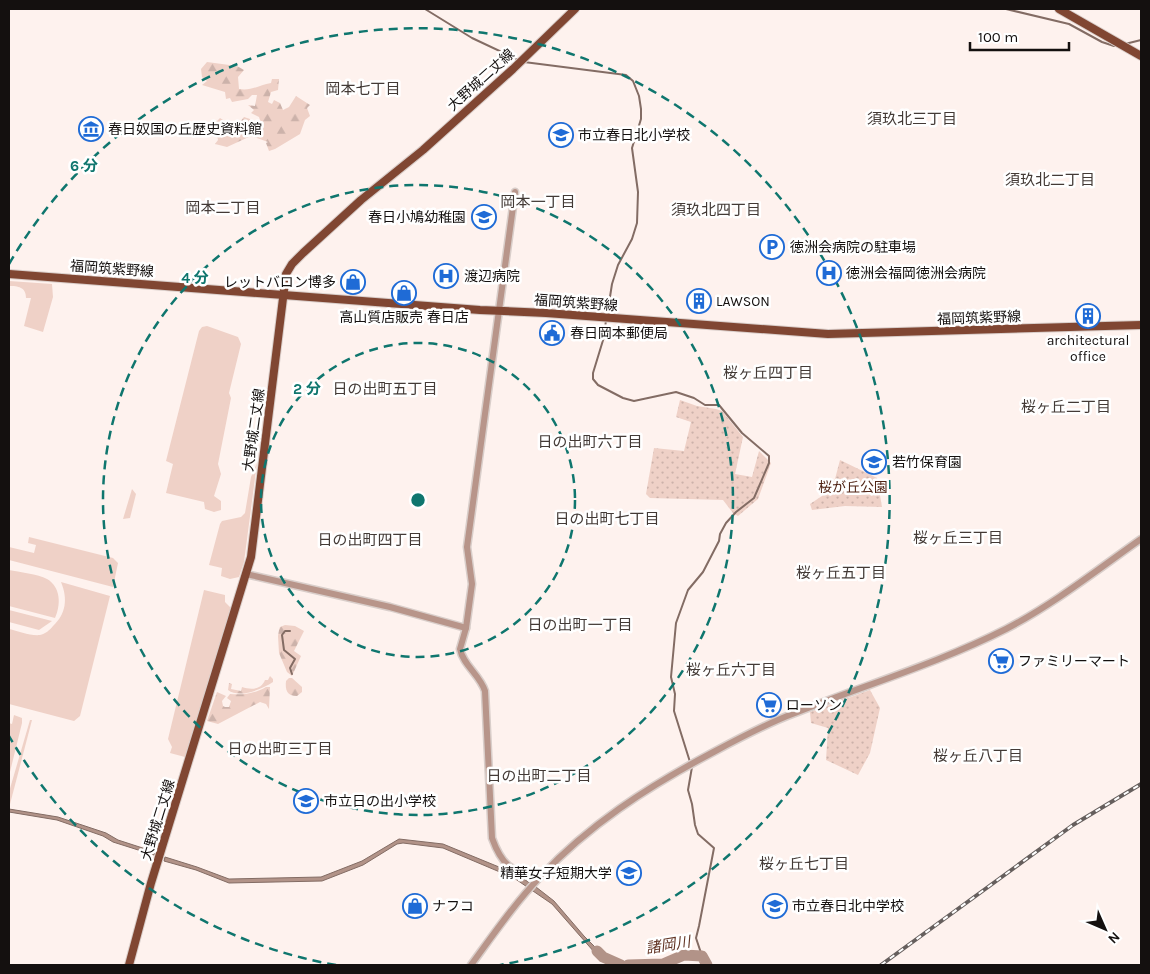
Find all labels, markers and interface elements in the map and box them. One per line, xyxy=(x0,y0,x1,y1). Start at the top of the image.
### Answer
scale bar xyxy=(970,20,1069,52)
text: 100 m xyxy=(978,28,1018,46)
street label: 大野城二丈線 xyxy=(444,46,518,114)
district label: 岡本七丁目 xyxy=(325,80,401,98)
district label: 須玖北三丁目 xyxy=(867,110,957,128)
museum icon: 春日奴国の丘歴史資料館 xyxy=(78,116,104,142)
place label: 春日奴国の丘歴史資料館 xyxy=(108,121,262,138)
school or university icon: 市立春日北小学校 xyxy=(548,122,574,148)
place label: 市立春日北小学校 xyxy=(578,127,690,144)
text: 6 分 xyxy=(70,157,98,175)
district label: 須玖北二丁目 xyxy=(1005,171,1095,189)
district label: 岡本一丁目 xyxy=(500,193,576,211)
district label: 岡本二丁目 xyxy=(185,199,261,217)
district label: 須玖北四丁目 xyxy=(671,201,761,219)
school or university icon: 春日小鳩幼稚園 xyxy=(471,204,497,230)
place label: 春日小鳩幼稚園 xyxy=(368,209,466,226)
parking icon: 徳洲会病院の駐車場 xyxy=(759,234,785,260)
place label: 徳洲会病院の駐車場 xyxy=(790,239,916,256)
street label: 福岡筑紫野線 xyxy=(70,258,154,280)
hospital icon: 徳洲会福岡徳洲会病院 xyxy=(816,260,842,286)
hospital icon: 渡辺病院 xyxy=(433,263,459,289)
place label: 徳洲会福岡徳洲会病院 xyxy=(846,265,986,282)
place label: 渡辺病院 xyxy=(464,268,520,285)
text: 4 分 xyxy=(181,269,209,287)
shop icon: レットバロン博多 xyxy=(340,269,366,295)
place label: レットバロン博多 xyxy=(224,274,336,291)
shop icon: 高山質店販売 春日店 xyxy=(391,280,417,306)
building icon: LAWSON xyxy=(686,288,712,314)
street label: 福岡筑紫野線 xyxy=(534,292,618,314)
place label: LAWSON xyxy=(716,293,770,310)
building icon: architectural office xyxy=(1075,303,1101,329)
street label: 福岡筑紫野線 xyxy=(937,308,1021,328)
place label: 高山質店販売 春日店 xyxy=(339,309,469,326)
public building icon: 春日岡本郵便局 xyxy=(539,320,565,346)
place label: 春日岡本郵便局 xyxy=(570,325,668,342)
place label: architectural office xyxy=(1047,332,1129,365)
district label: 桜ヶ丘四丁目 xyxy=(723,364,813,382)
text: 2 分 xyxy=(293,380,321,398)
district label: 日の出町五丁目 xyxy=(332,380,438,398)
street label: 大野城二丈線 xyxy=(240,387,268,473)
district label: 桜ヶ丘二丁目 xyxy=(1021,398,1111,416)
district label: 日の出町六丁目 xyxy=(537,433,643,451)
school or university icon: 若竹保育園 xyxy=(861,449,887,475)
place label: 若竹保育園 xyxy=(892,454,962,471)
park label: 桜が丘公園 xyxy=(818,479,888,496)
centre of rings xyxy=(409,491,427,509)
district label: 日の出町七丁目 xyxy=(554,510,660,528)
district label: 桜ヶ丘三丁目 xyxy=(913,529,1003,547)
district label: 日の出町四丁目 xyxy=(317,531,423,549)
district label: 桜ヶ丘五丁目 xyxy=(796,564,886,582)
district label: 日の出町一丁目 xyxy=(527,616,633,634)
supermarket icon: ファミリーマート xyxy=(988,648,1014,674)
place label: ファミリーマート xyxy=(1018,653,1130,670)
district label: 桜ヶ丘六丁目 xyxy=(686,661,776,679)
supermarket icon: ローソン xyxy=(756,692,782,718)
place label: ローソン xyxy=(786,697,842,714)
district label: 日の出町三丁目 xyxy=(227,740,333,758)
district label: 桜ヶ丘八丁目 xyxy=(933,747,1023,765)
district label: 日の出町二丁目 xyxy=(486,767,592,785)
street label: 大野城二丈線 xyxy=(138,777,178,863)
school or university icon: 市立日の出小学校 xyxy=(293,788,319,814)
place label: 市立日の出小学校 xyxy=(324,793,436,810)
district label: 桜ヶ丘七丁目 xyxy=(759,855,849,873)
school or university icon: 精華女子短期大学 xyxy=(616,860,642,886)
place label: 精華女子短期大学 xyxy=(500,865,612,882)
shop icon: ナフコ xyxy=(402,893,428,919)
school or university icon: 市立春日北中学校 xyxy=(762,893,788,919)
place label: ナフコ xyxy=(432,898,474,915)
place label: 市立春日北中学校 xyxy=(792,898,904,915)
north arrow xyxy=(1080,904,1130,954)
text: N xyxy=(1104,928,1123,947)
water label: 諸岡川 xyxy=(644,932,694,957)

